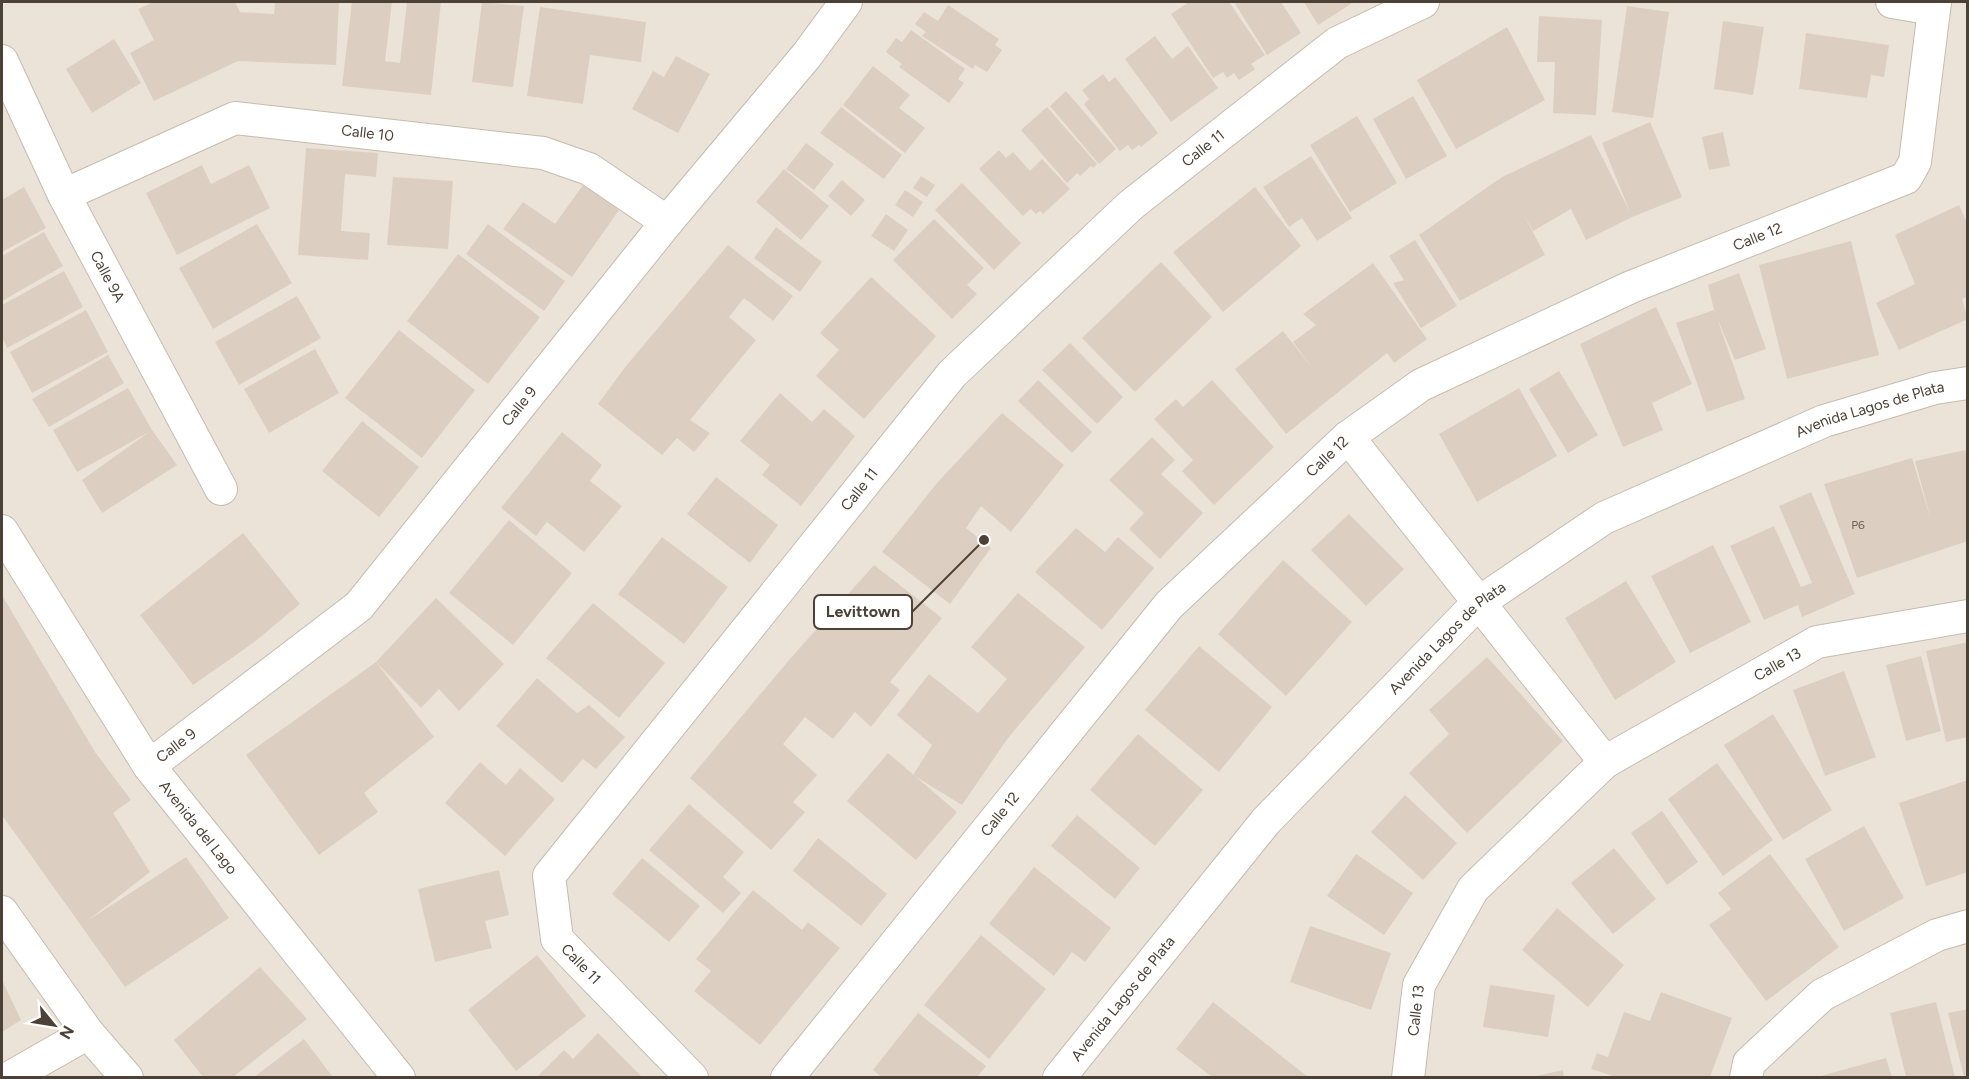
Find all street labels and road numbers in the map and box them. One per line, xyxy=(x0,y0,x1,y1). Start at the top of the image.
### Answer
street label: Calle 10 xyxy=(340,121,395,145)
street label: Calle 11 xyxy=(1178,126,1228,171)
street label: Calle 12 xyxy=(1730,219,1785,255)
street label: Calle 9A xyxy=(86,248,129,305)
street label: Avenida Lagos de Plata xyxy=(1793,378,1946,441)
street label: Calle 9 xyxy=(498,383,540,430)
street label: Calle 12 xyxy=(1302,432,1352,481)
street label: Calle 11 xyxy=(837,465,882,514)
street label: Avenida Lagos de Plata xyxy=(1385,578,1509,698)
street label: Calle 13 xyxy=(1751,644,1804,685)
street label: Calle 9 xyxy=(152,724,200,766)
street label: Avenida del Lago xyxy=(155,777,241,878)
street label: Calle 12 xyxy=(977,789,1023,840)
street label: Avenida Lagos de Plata xyxy=(1067,932,1179,1065)
street label: Calle 11 xyxy=(557,940,605,988)
street label: Calle 13 xyxy=(1404,984,1428,1037)

